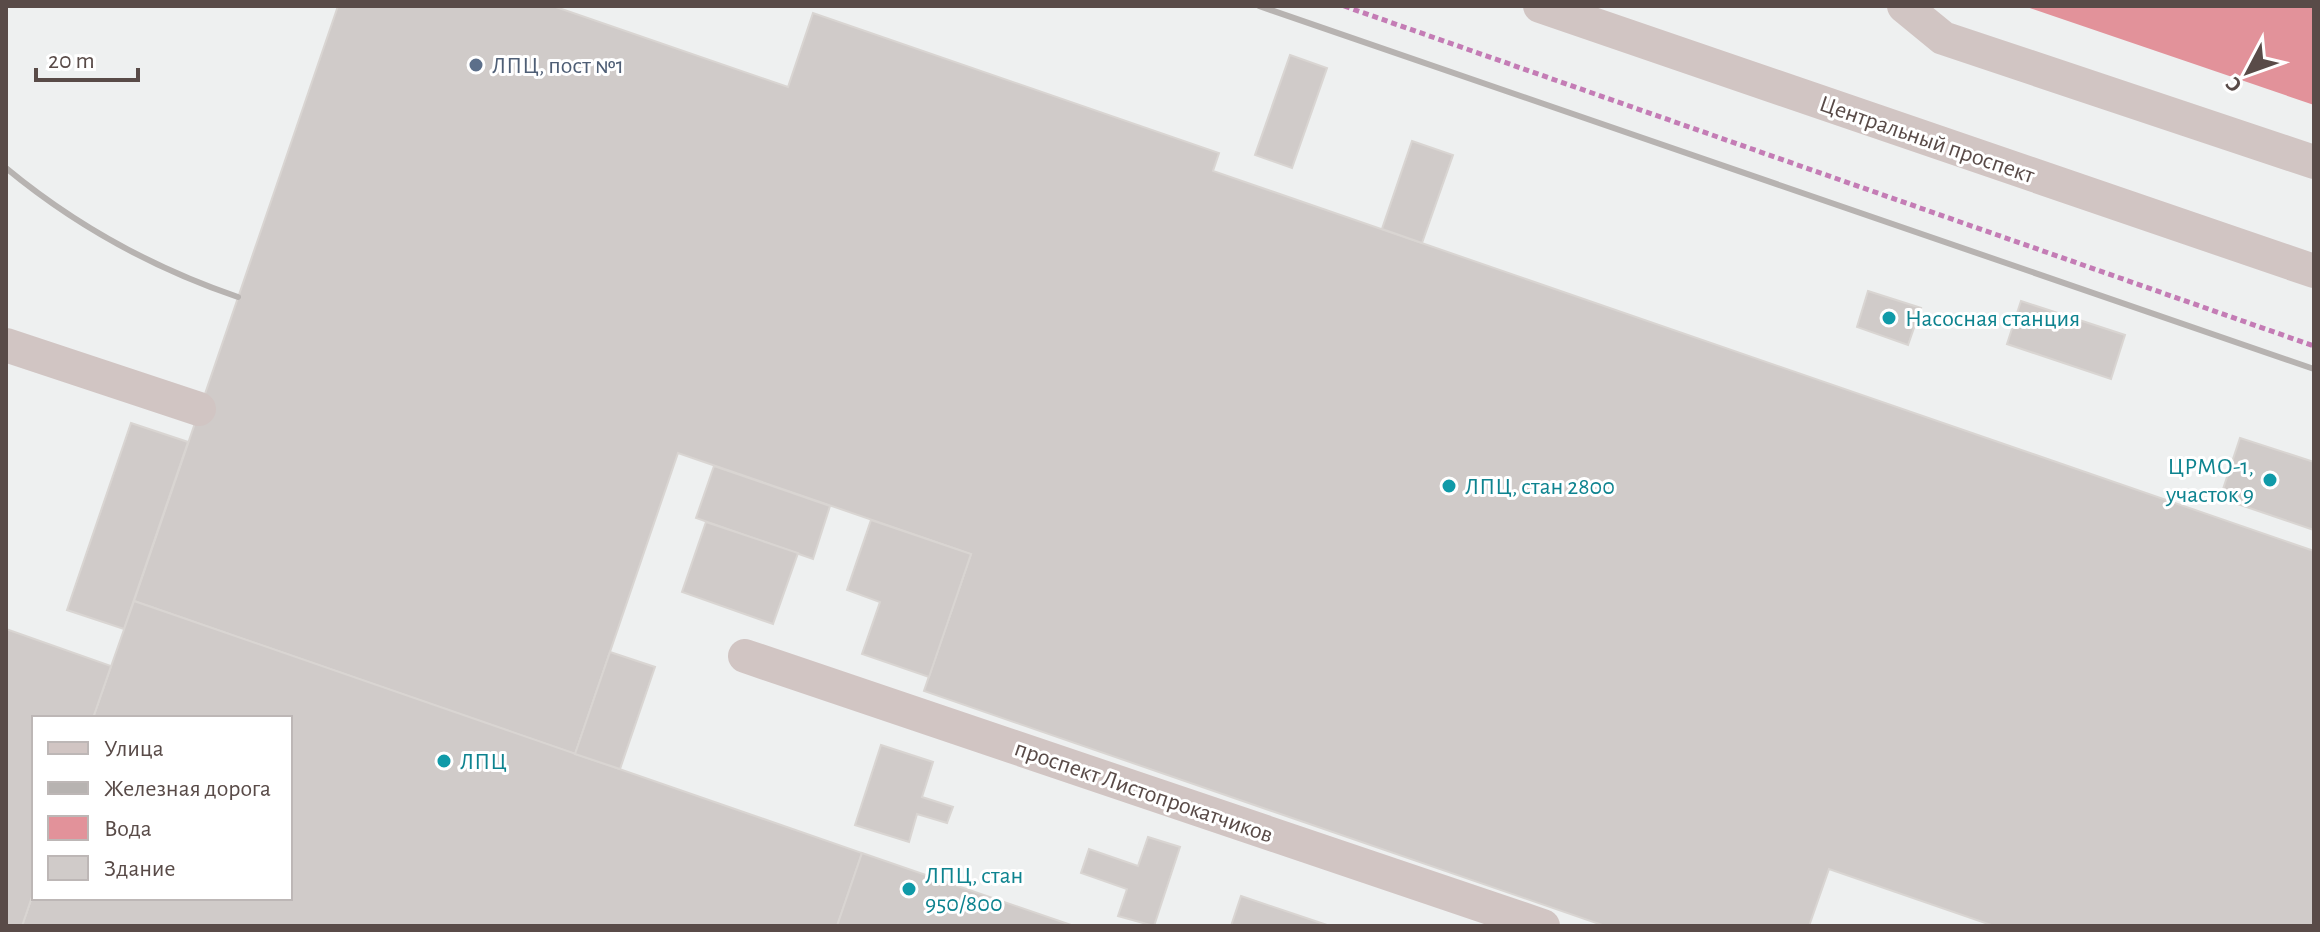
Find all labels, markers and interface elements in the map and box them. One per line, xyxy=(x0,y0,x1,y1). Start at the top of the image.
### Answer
scale bar xyxy=(36,32,138,82)
north arrow xyxy=(2208,32,2288,112)
text: 20 m xyxy=(48,49,95,73)
place label: ЛПЦ, пост №1 xyxy=(492,54,624,78)
marker: ЛПЦ, пост №1 xyxy=(467,56,485,74)
text: С xyxy=(2221,73,2246,96)
street label: Центральный проспект xyxy=(1816,92,2038,188)
place label: Насосная станция xyxy=(1905,307,2080,331)
marker: Насосная станция xyxy=(1880,309,1898,327)
place label: ЦРМО-1, участок 9 xyxy=(2165,455,2254,507)
marker: ЦРМО-1, участок 9 xyxy=(2261,471,2279,489)
place label: ЛПЦ, стан 2800 xyxy=(1465,475,1615,499)
marker: ЛПЦ, стан 2800 xyxy=(1440,477,1458,495)
legend xyxy=(32,716,292,900)
street label: проспект Листопрокатчиков xyxy=(1011,736,1276,848)
text: Улица xyxy=(104,737,164,761)
place label: ЛПЦ xyxy=(460,750,507,774)
marker: ЛПЦ xyxy=(435,752,453,770)
text: Железная дорога xyxy=(104,777,271,801)
text: Вода xyxy=(104,817,152,841)
text: Здание xyxy=(104,857,175,881)
place label: ЛПЦ, стан 950/800 xyxy=(925,864,1023,916)
marker: ЛПЦ, стан 950/800 xyxy=(900,880,918,898)

